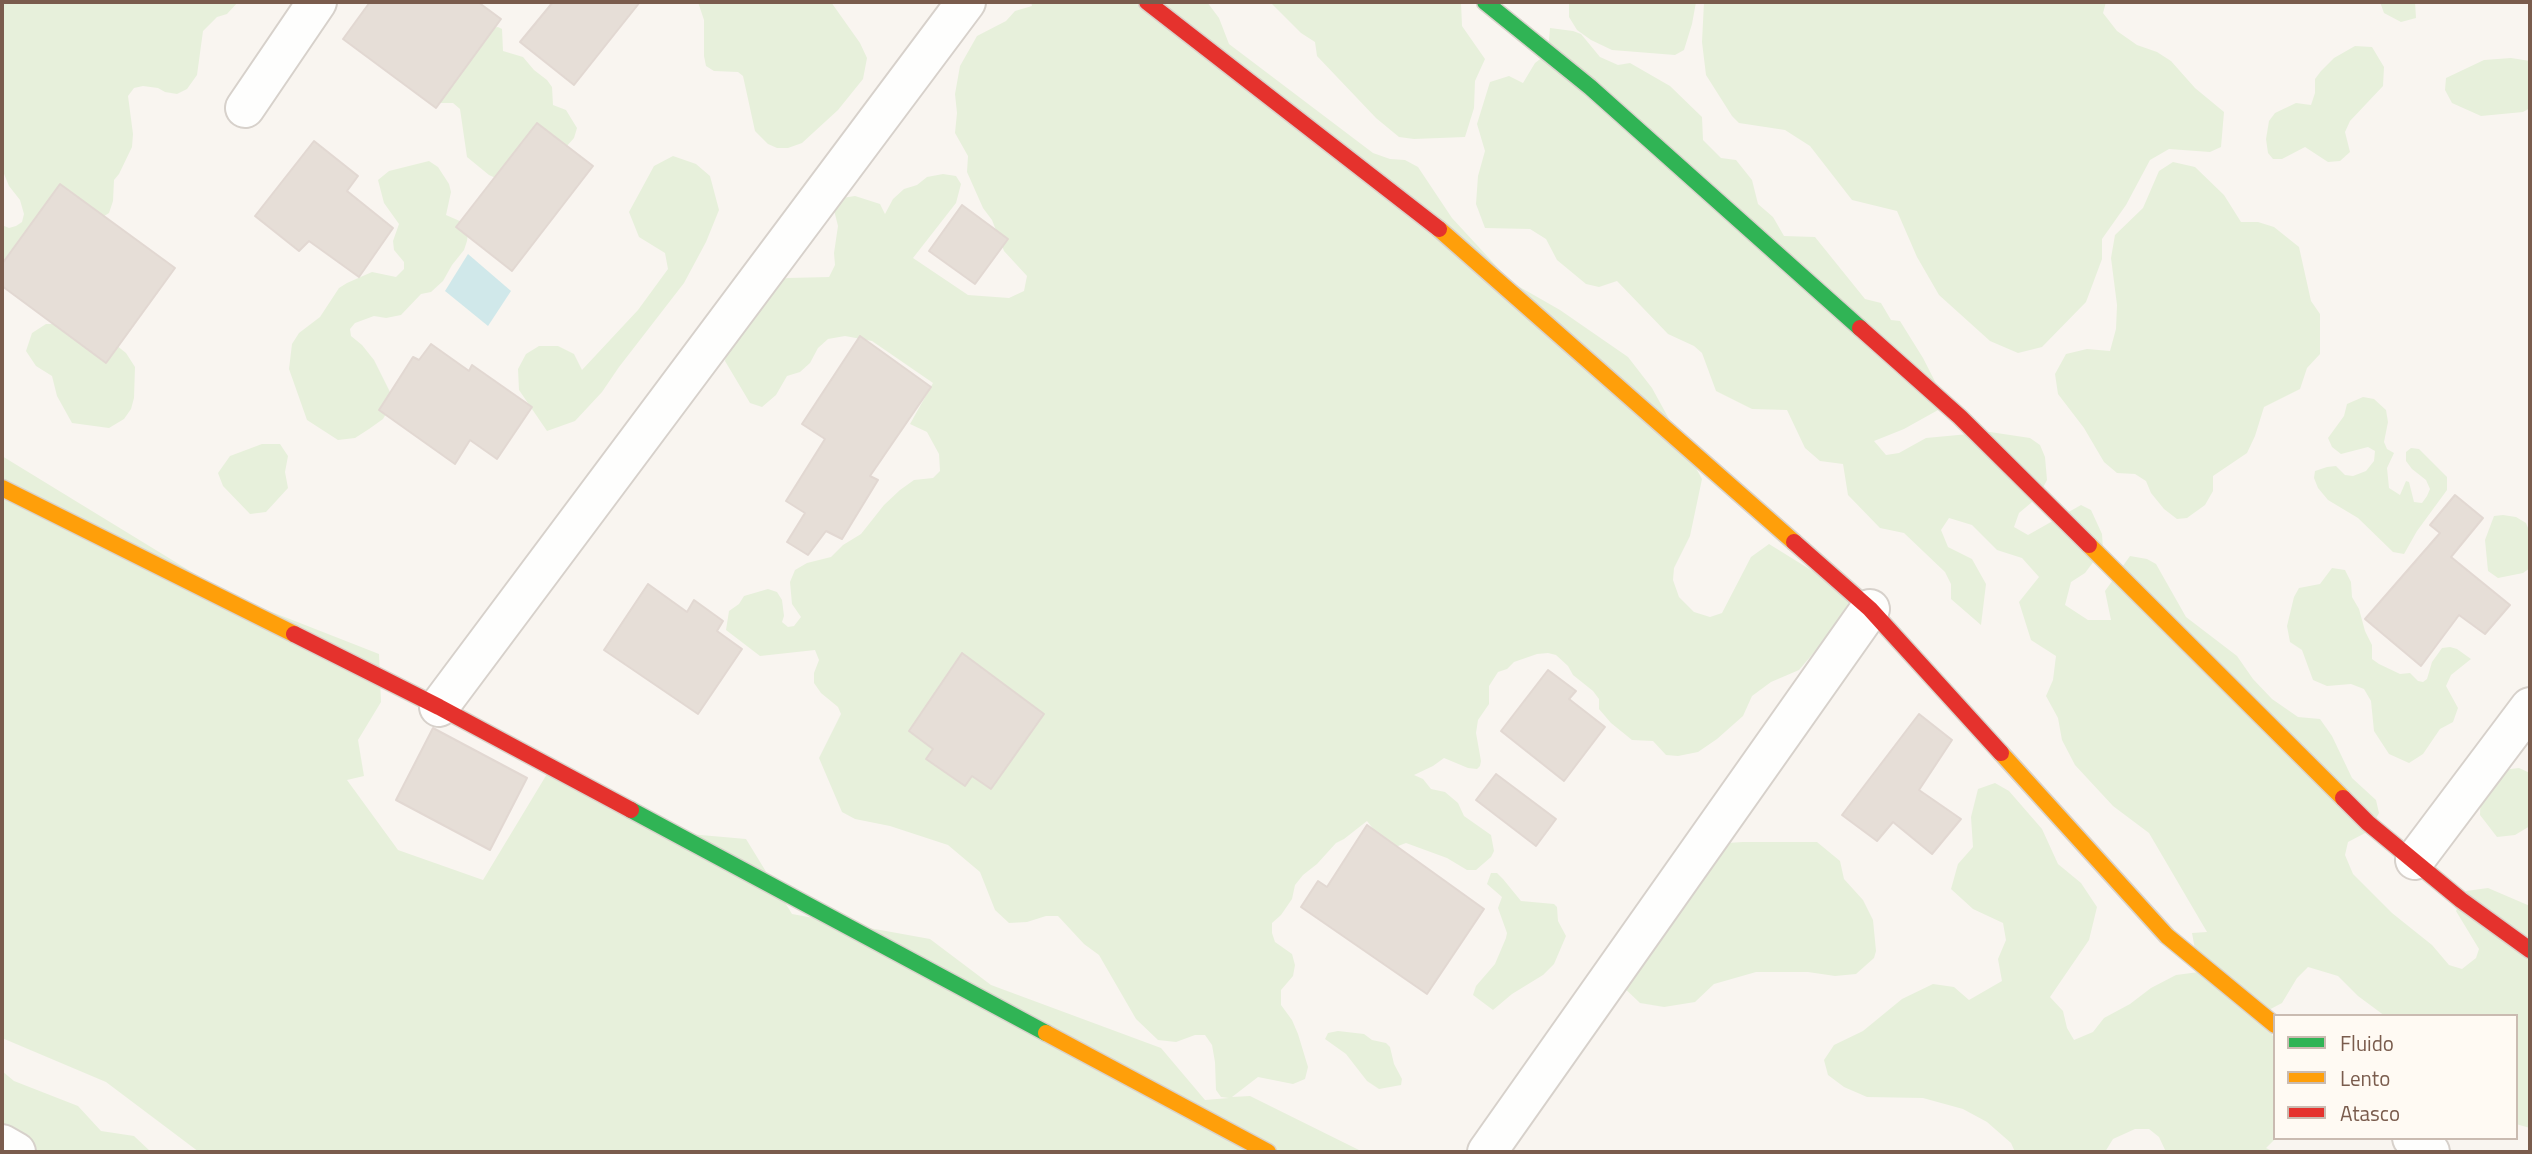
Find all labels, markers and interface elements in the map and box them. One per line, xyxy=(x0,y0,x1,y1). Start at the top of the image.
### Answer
legend xyxy=(2273,1014,2518,1140)
text: Fluido xyxy=(2340,1027,2394,1059)
text: Lento xyxy=(2340,1062,2390,1094)
text: Atasco xyxy=(2340,1097,2400,1129)

